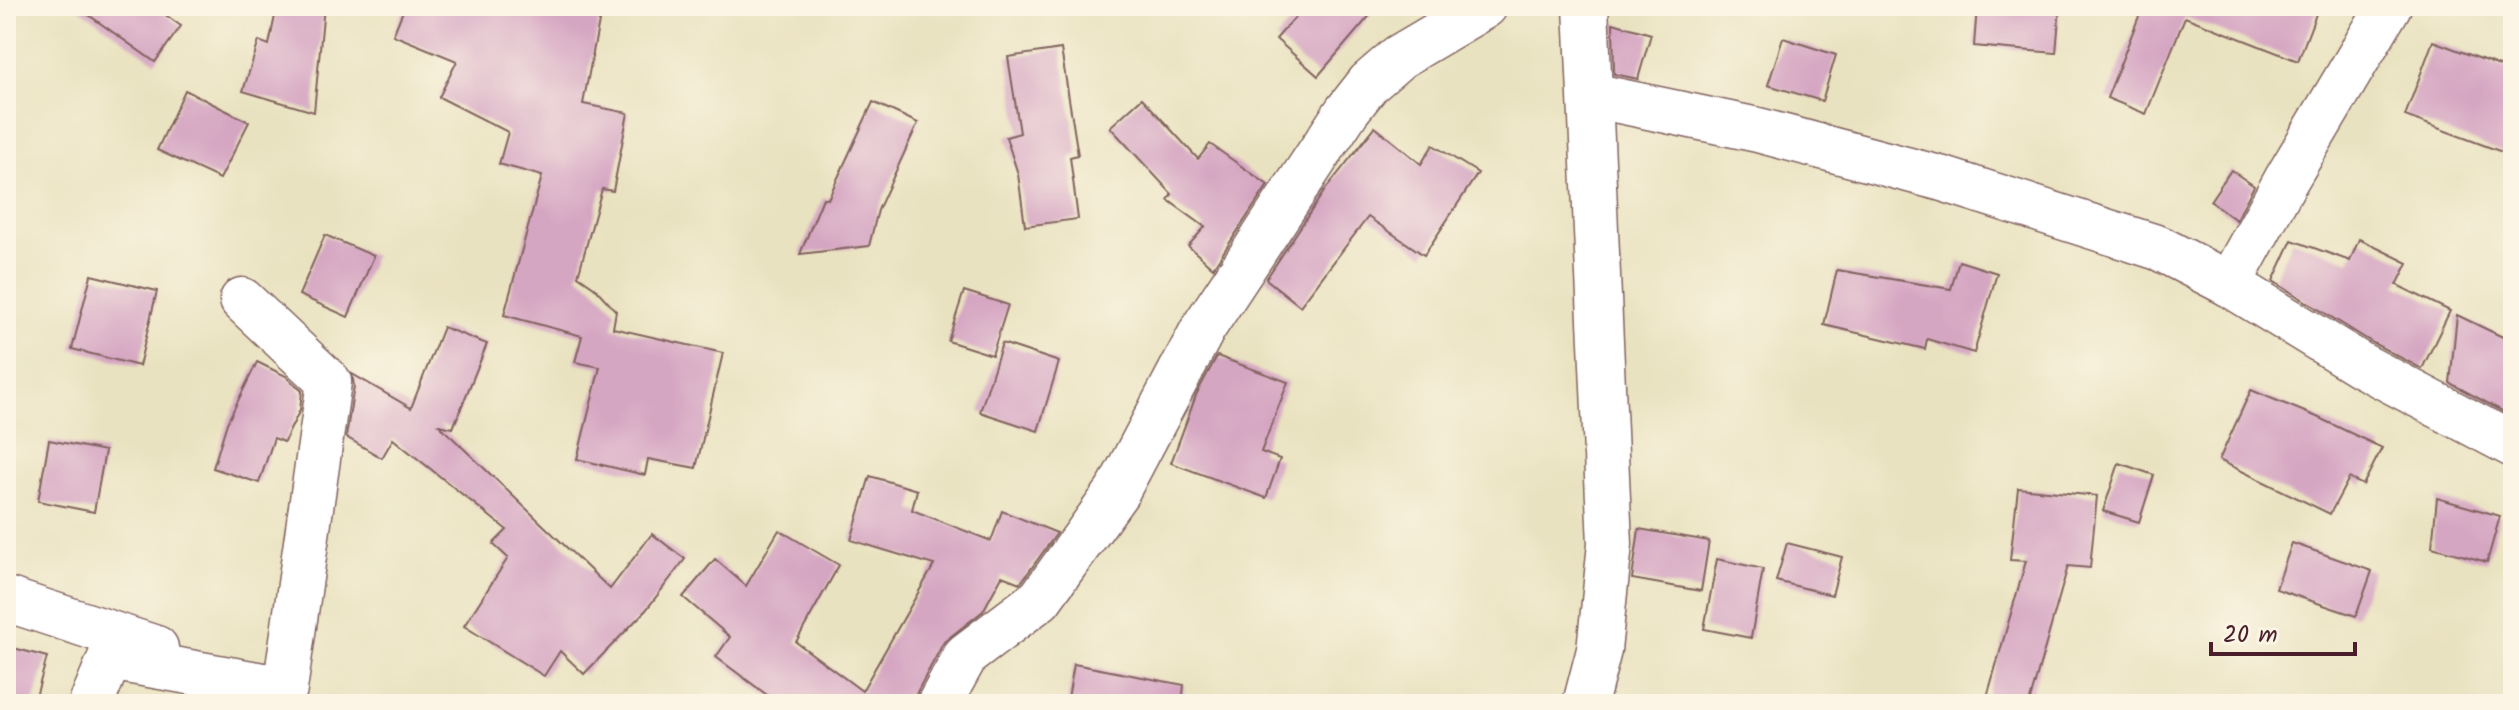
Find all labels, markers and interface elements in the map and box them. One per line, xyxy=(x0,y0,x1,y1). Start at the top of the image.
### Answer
scale bar xyxy=(2211,606,2355,656)
text: 20 m xyxy=(2223,616,2278,655)

